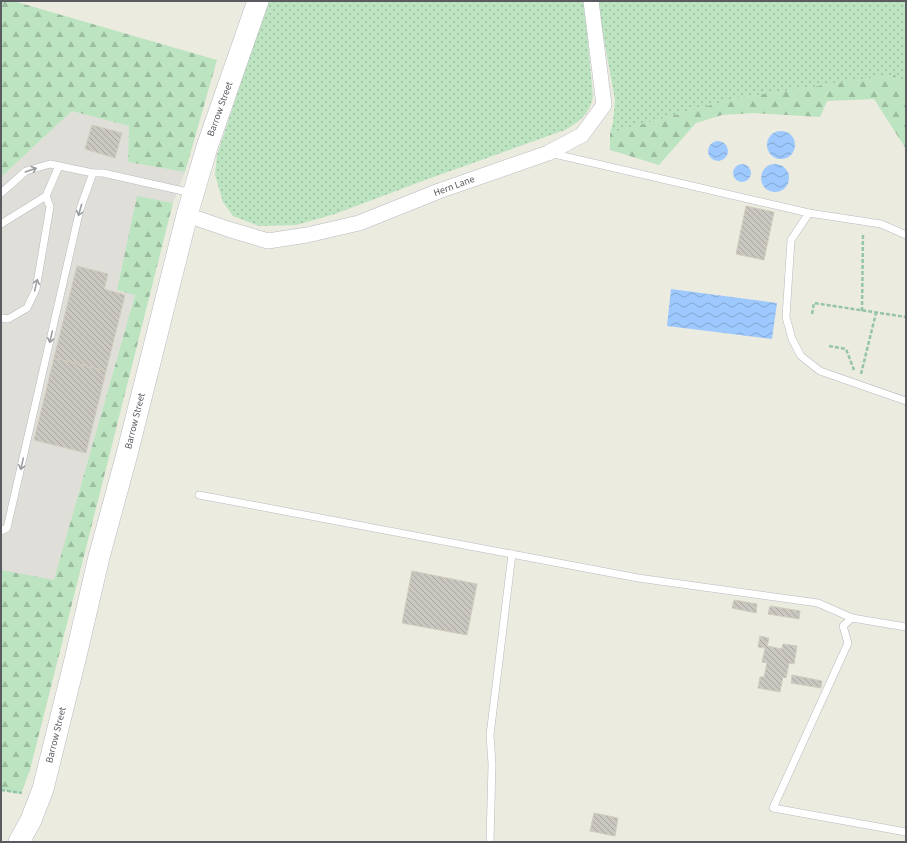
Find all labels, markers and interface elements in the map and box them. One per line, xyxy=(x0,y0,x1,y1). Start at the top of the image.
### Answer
street label: Barrow Street xyxy=(204,79,237,138)
one-way arrow xyxy=(25,166,38,173)
street label: Hern Lane xyxy=(432,172,477,200)
one-way arrow xyxy=(76,204,83,217)
one-way arrow xyxy=(32,279,40,292)
one-way arrow xyxy=(46,330,54,343)
street label: Barrow Street xyxy=(121,391,149,451)
one-way arrow xyxy=(17,457,25,470)
street label: Barrow Street xyxy=(42,705,70,765)

